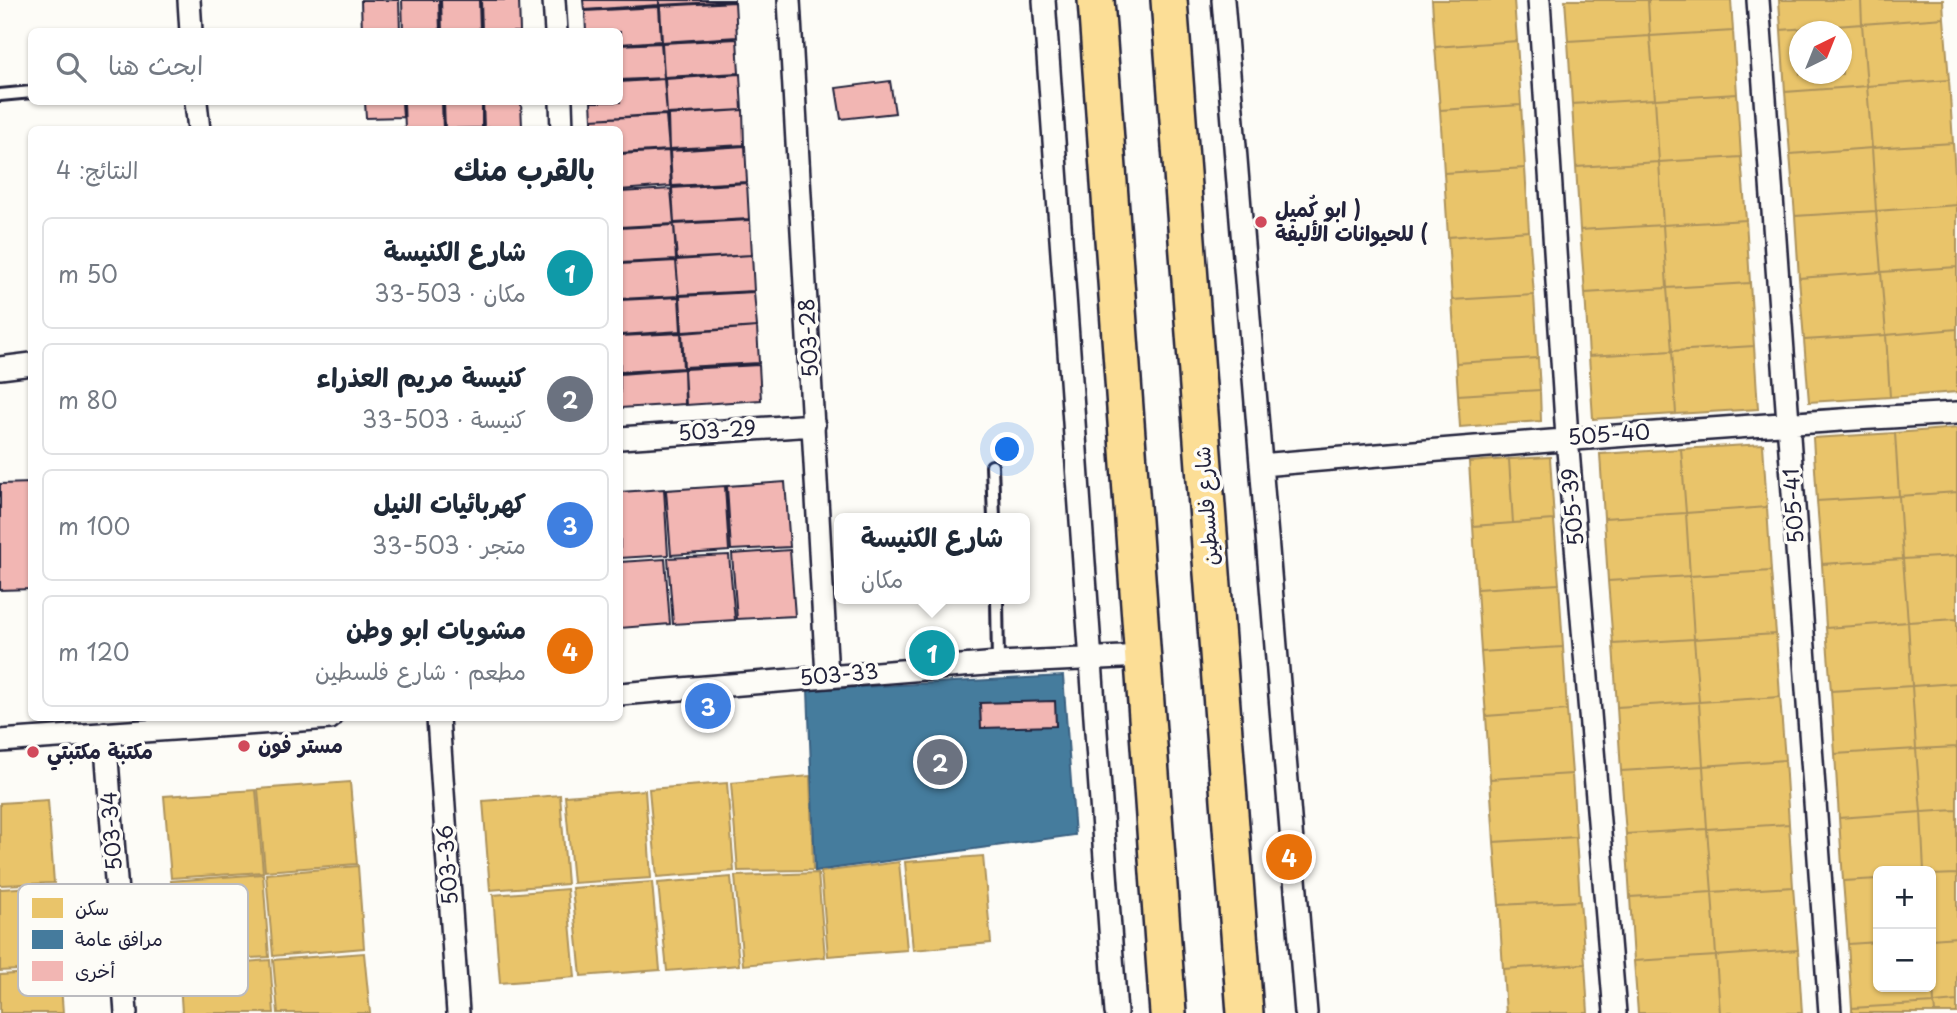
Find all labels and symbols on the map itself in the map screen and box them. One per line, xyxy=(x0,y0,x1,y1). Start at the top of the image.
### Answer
north arrow xyxy=(1789,21,1852,84)
place label: ابو كُميل ) للحيوانات الأليفة ( xyxy=(1275,192,1428,248)
marker: ابو كُميل ) للحيوانات الأليفة ( xyxy=(1253,214,1269,230)
street label: 503-28 xyxy=(789,298,825,379)
street label: 503-29 xyxy=(677,410,757,448)
street label: 505-40 xyxy=(1567,414,1651,452)
your location xyxy=(990,432,1024,466)
street label: شارع فلسطين xyxy=(1185,445,1226,567)
street label: 505-39 xyxy=(1552,467,1590,548)
street label: 505-41 xyxy=(1773,467,1811,545)
pin: 1 xyxy=(909,627,955,679)
street label: 503-33 xyxy=(798,654,880,692)
pin: 3 xyxy=(685,680,731,732)
place label: مستر فون xyxy=(258,728,343,760)
place label: مكتبة مكتبتي xyxy=(47,734,153,771)
pin: 2 xyxy=(917,736,963,788)
marker: مستر فون xyxy=(236,738,252,754)
marker: مكتبة مكتبتي xyxy=(25,744,41,760)
street label: 503-34 xyxy=(91,790,129,872)
street label: 503-36 xyxy=(427,824,465,906)
pin: 4 xyxy=(1266,831,1312,883)
legend xyxy=(18,884,248,996)
text: سكن xyxy=(75,893,109,921)
text: مرافق عامة xyxy=(75,924,163,952)
text: أخرى xyxy=(75,956,115,984)

